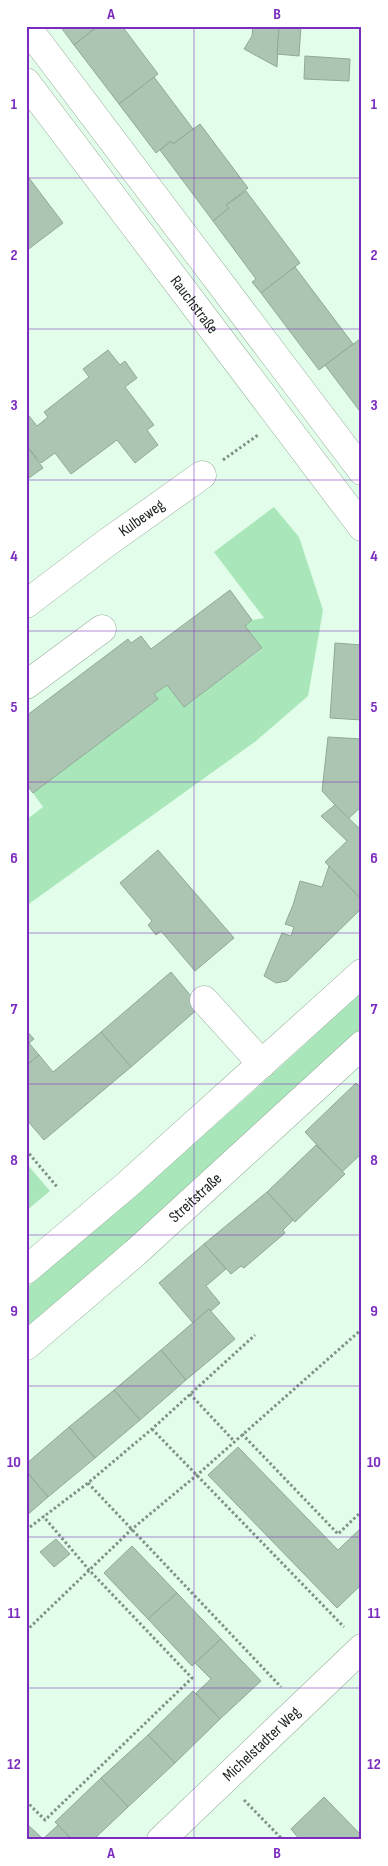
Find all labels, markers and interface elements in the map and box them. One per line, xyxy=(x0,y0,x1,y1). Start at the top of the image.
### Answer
text: A xyxy=(106,5,115,24)
text: B xyxy=(273,5,281,24)
text: 1 xyxy=(11,95,18,114)
text: 1 xyxy=(371,95,378,114)
text: 2 xyxy=(10,246,18,265)
text: 2 xyxy=(370,246,378,265)
street label: Rauchstraße xyxy=(166,272,222,337)
text: 3 xyxy=(10,396,18,415)
text: 3 xyxy=(370,396,378,415)
street label: Kulbeweg xyxy=(115,495,168,541)
text: 4 xyxy=(10,547,18,566)
text: 4 xyxy=(370,547,378,566)
text: 5 xyxy=(10,698,18,717)
text: 5 xyxy=(370,698,378,717)
text: 6 xyxy=(10,849,18,868)
text: 6 xyxy=(370,849,378,868)
text: 7 xyxy=(11,1000,18,1019)
text: 7 xyxy=(371,1000,378,1019)
text: 8 xyxy=(10,1151,18,1170)
text: 8 xyxy=(370,1151,378,1170)
street label: Streitstraße xyxy=(165,1169,225,1227)
text: 9 xyxy=(10,1302,18,1321)
text: 9 xyxy=(370,1302,378,1321)
text: 10 xyxy=(7,1453,21,1472)
text: 10 xyxy=(367,1453,381,1472)
text: 11 xyxy=(8,1604,21,1623)
text: 11 xyxy=(368,1604,381,1623)
street label: Michelstadter Weg xyxy=(219,1703,304,1785)
text: 12 xyxy=(7,1755,21,1774)
text: 12 xyxy=(367,1755,381,1774)
text: A xyxy=(106,1844,115,1863)
text: B xyxy=(273,1844,281,1863)

